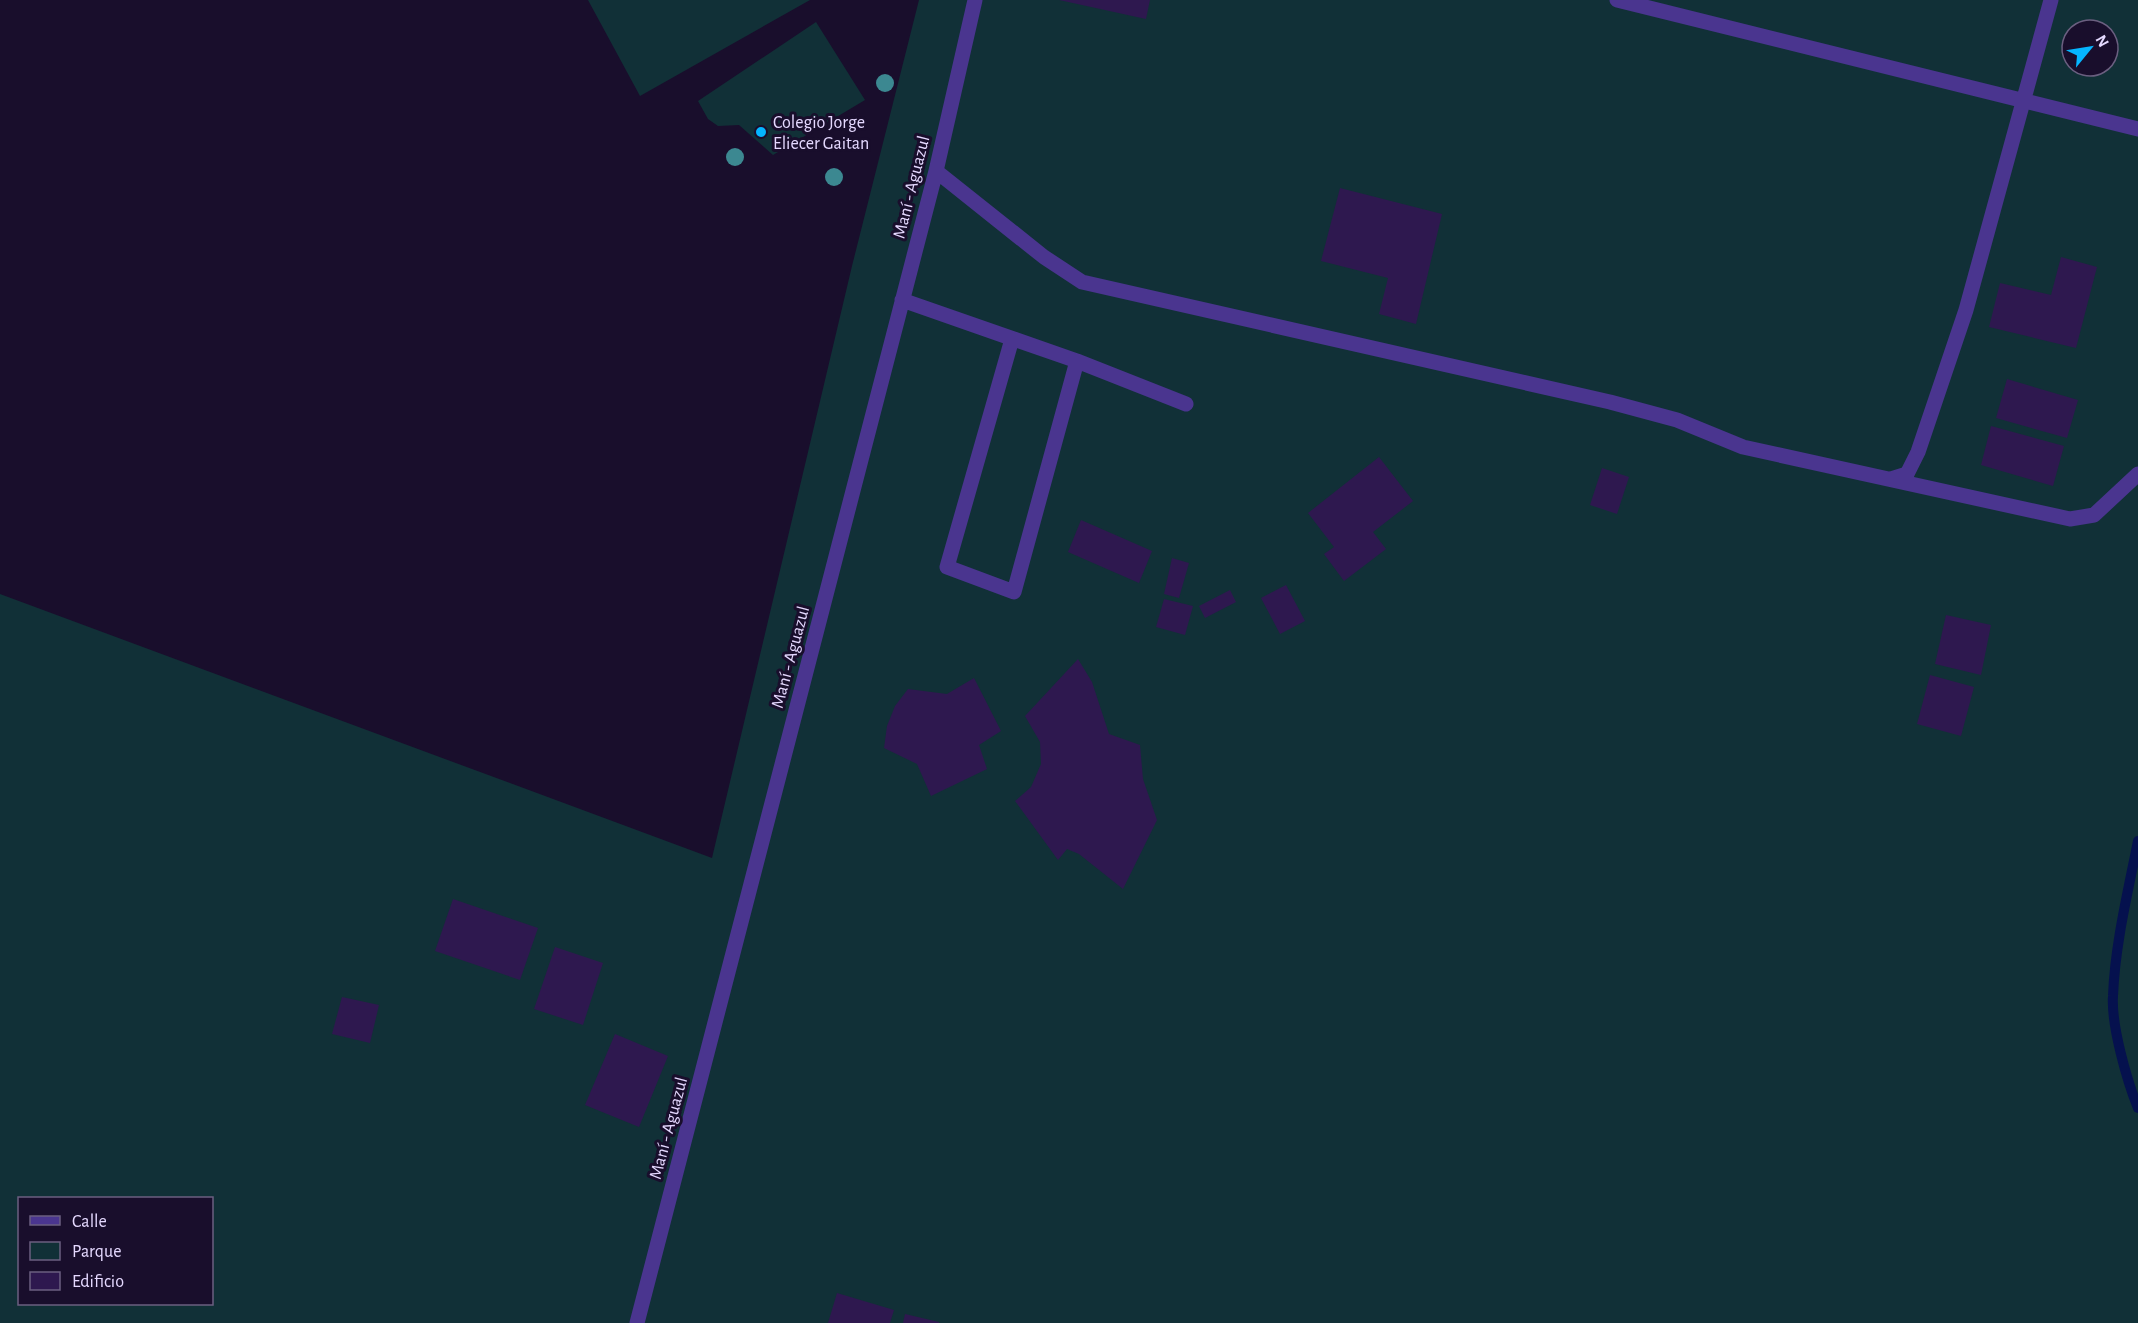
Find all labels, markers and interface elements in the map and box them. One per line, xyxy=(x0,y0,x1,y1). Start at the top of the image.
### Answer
north arrow xyxy=(2060,18,2120,78)
text: N xyxy=(2092,32,2112,50)
place label: Colegio Jorge Eliecer Gaitan xyxy=(773,114,869,153)
marker: Colegio Jorge Eliecer Gaitan xyxy=(754,125,768,139)
street label: Maní - Aguazul xyxy=(891,134,933,240)
street label: Maní - Aguazul xyxy=(769,604,813,710)
street label: Maní - Aguazul xyxy=(647,1075,691,1181)
legend xyxy=(18,1197,213,1305)
text: Calle xyxy=(72,1213,107,1231)
text: Parque xyxy=(72,1243,121,1261)
text: Edificio xyxy=(72,1273,124,1291)

